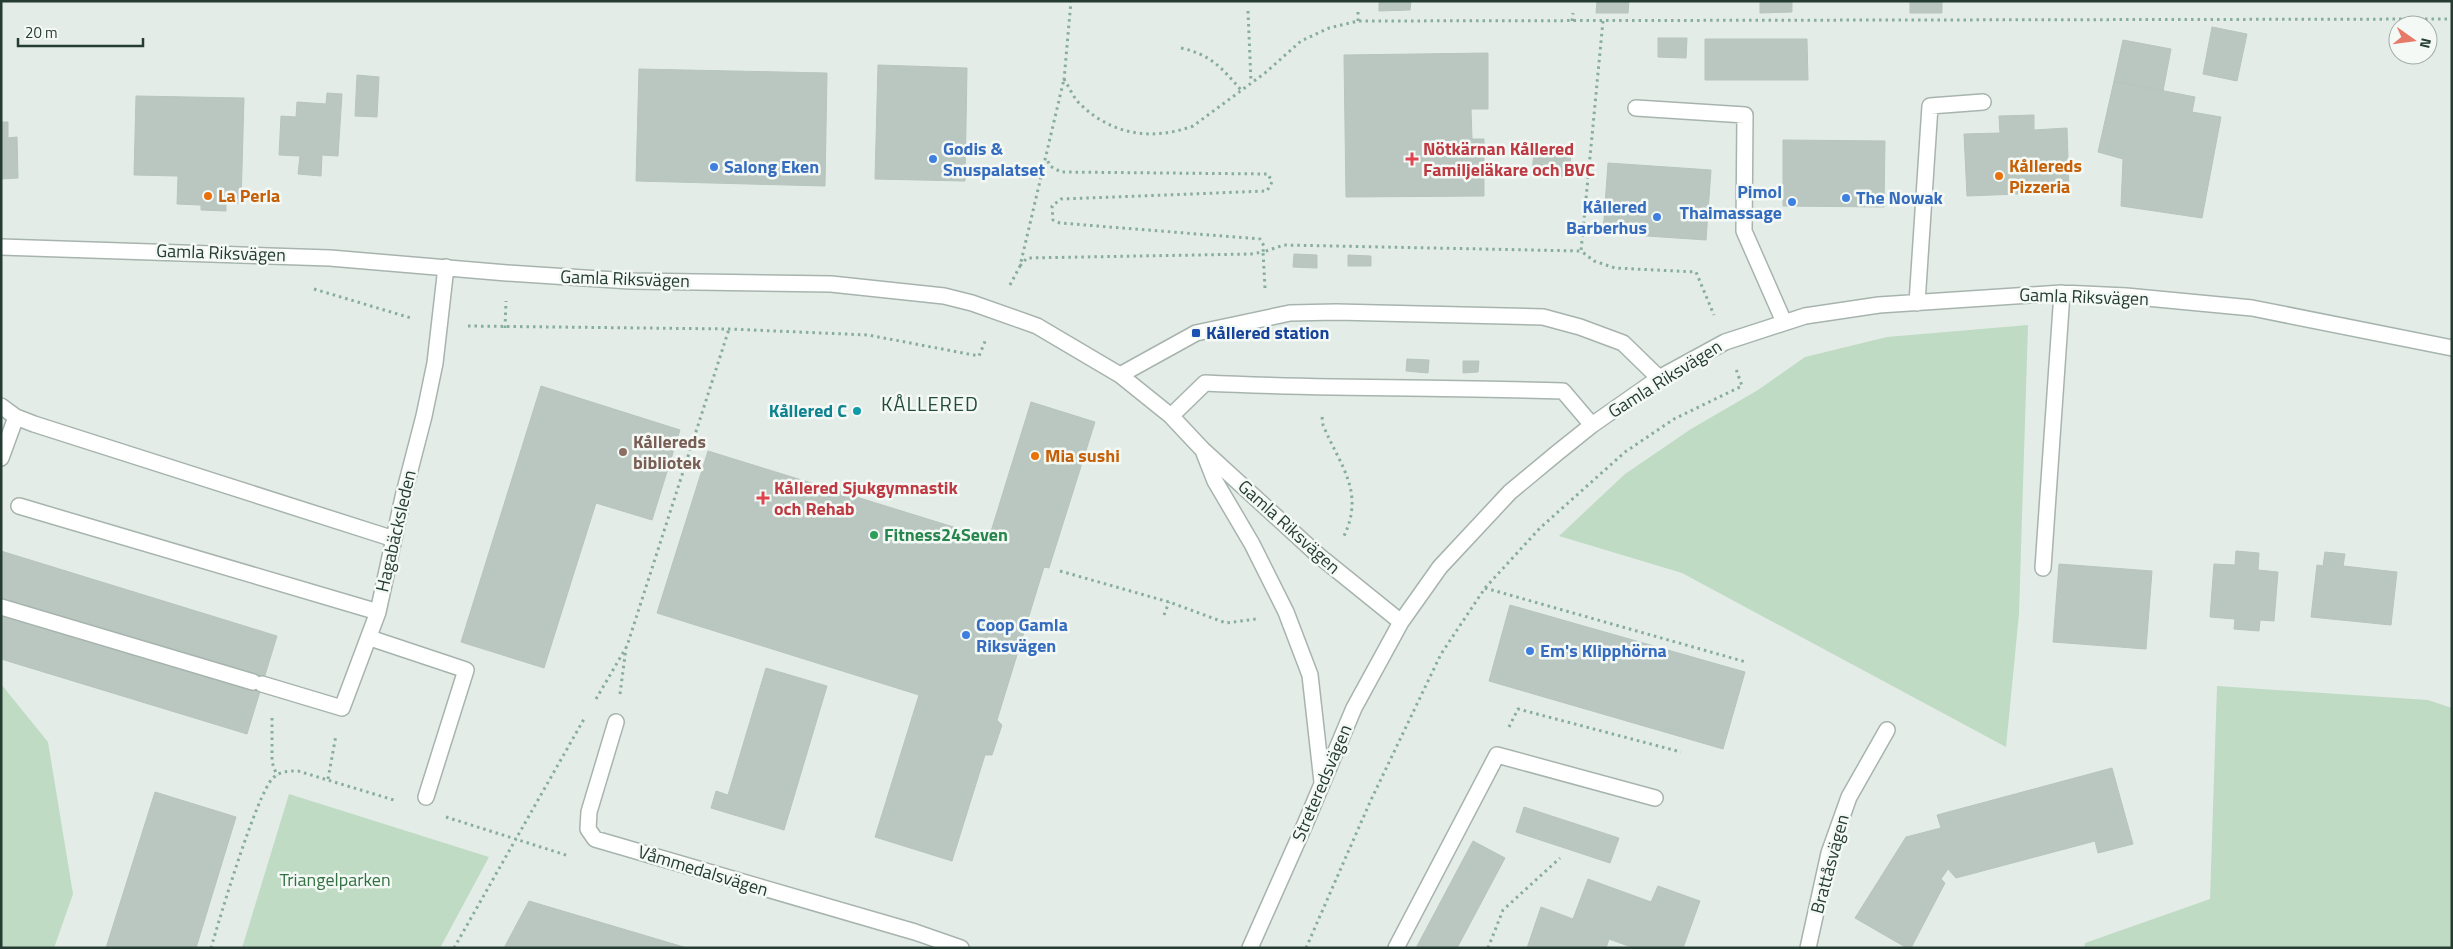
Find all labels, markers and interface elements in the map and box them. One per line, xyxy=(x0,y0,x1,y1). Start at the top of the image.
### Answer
scale bar xyxy=(18,15,142,47)
north arrow xyxy=(2388,15,2438,65)
text: 20 m xyxy=(25,21,58,44)
text: N xyxy=(2415,36,2437,51)
place label: Godis & Snuspalatset xyxy=(943,135,1045,183)
place label: Nötkärnan Kållered Familjeläkare och BVC xyxy=(1423,135,1595,183)
marker: Nötkärnan Kållered Familjeläkare och BVC xyxy=(1405,152,1419,166)
place label: Kållereds Pizzeria xyxy=(2009,152,2082,200)
place label: Salong Eken xyxy=(724,153,819,180)
marker: Godis & Snuspalatset xyxy=(927,153,939,165)
marker: Salong Eken xyxy=(708,161,720,173)
marker: Kållereds Pizzeria xyxy=(1993,170,2005,182)
place label: Pimol Thaimassage xyxy=(1679,178,1782,226)
place label: La Perla xyxy=(218,182,280,209)
place label: The Nowak xyxy=(1856,184,1944,211)
marker: La Perla xyxy=(202,190,214,202)
marker: The Nowak xyxy=(1840,192,1852,204)
place label: Kållered Barberhus xyxy=(1566,193,1647,241)
marker: Pimol Thaimassage xyxy=(1786,196,1798,208)
marker: Kållered Barberhus xyxy=(1651,211,1663,223)
street label: Gamla Riksvägen xyxy=(156,237,286,268)
street label: Gamla Riksvägen xyxy=(560,263,690,294)
street label: Gamla Riksvägen xyxy=(2019,281,2149,312)
place label: Kållered station xyxy=(1206,319,1329,346)
marker: Kållered station xyxy=(1190,327,1202,339)
street label: Gamla Riksvägen xyxy=(1603,333,1727,424)
district label: KÅLLERED xyxy=(881,388,979,419)
place label: Kållered C xyxy=(769,397,847,424)
marker: Kållered C xyxy=(851,405,863,417)
place label: Kållereds bibliotek xyxy=(633,428,706,476)
place label: Mia sushi xyxy=(1045,442,1120,469)
marker: Kållereds bibliotek xyxy=(617,446,629,458)
marker: Mia sushi xyxy=(1029,450,1041,462)
street label: Hagabäcksleden xyxy=(368,467,423,594)
street label: Gamla Riksvägen xyxy=(1232,473,1347,580)
place label: Kållered Sjukgymnastik och Rehab xyxy=(774,474,959,522)
marker: Kållered Sjukgymnastik och Rehab xyxy=(756,491,770,505)
place label: Fitness24Seven xyxy=(884,521,1008,548)
marker: Fitness24Seven xyxy=(868,529,880,541)
place label: Coop Gamla Riksvägen xyxy=(976,611,1068,659)
marker: Coop Gamla Riksvägen xyxy=(960,629,972,641)
place label: Em's Klipphörna xyxy=(1540,637,1667,664)
marker: Em's Klipphörna xyxy=(1524,645,1536,657)
street label: Streteredsvägen xyxy=(1285,720,1358,846)
street label: Brattåsvägen xyxy=(1803,811,1856,917)
street label: Våmmedalsvägen xyxy=(635,838,771,903)
park label: Triangelparken xyxy=(279,866,391,893)

